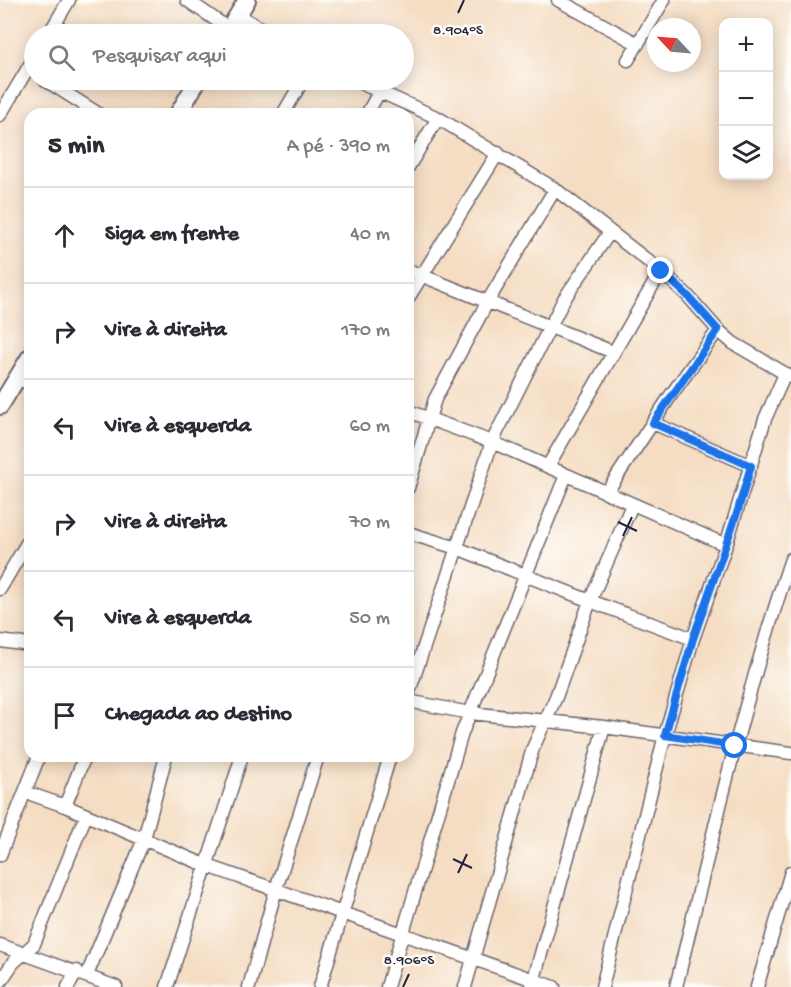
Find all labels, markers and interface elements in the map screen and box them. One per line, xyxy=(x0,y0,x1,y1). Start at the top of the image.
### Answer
north arrow xyxy=(647,18,701,72)
map controls xyxy=(719,18,773,180)
button: + xyxy=(719,18,773,72)
text: 8.904°S xyxy=(433,22,483,40)
search box xyxy=(24,24,414,90)
icon: search xyxy=(45,41,78,74)
text: Pesquisar aqui xyxy=(93,44,227,70)
button: − xyxy=(719,72,773,126)
button: layers xyxy=(719,126,773,180)
text: 5 min xyxy=(48,132,104,163)
text: A pé · 390 m xyxy=(287,136,390,159)
icon: ahead xyxy=(48,219,81,252)
text: Siga em frente xyxy=(105,222,239,248)
text: 40 m xyxy=(350,224,390,247)
route end xyxy=(647,257,673,283)
icon: right xyxy=(48,315,81,348)
text: Vire à direita xyxy=(105,318,227,344)
text: 170 m xyxy=(341,320,390,343)
icon: left xyxy=(48,411,81,444)
text: Vire à esquerda xyxy=(105,414,251,440)
text: 60 m xyxy=(350,416,390,439)
icon: right xyxy=(48,507,81,540)
text: Vire à direita xyxy=(105,510,227,536)
text: 70 m xyxy=(349,512,390,535)
icon: left xyxy=(48,603,81,636)
text: Vire à esquerda xyxy=(105,606,251,632)
text: 50 m xyxy=(349,608,390,631)
icon: arrive xyxy=(48,699,81,732)
text: Chegada ao destino xyxy=(105,702,292,728)
route start xyxy=(721,732,747,758)
text: 8.906°S xyxy=(384,952,434,970)

